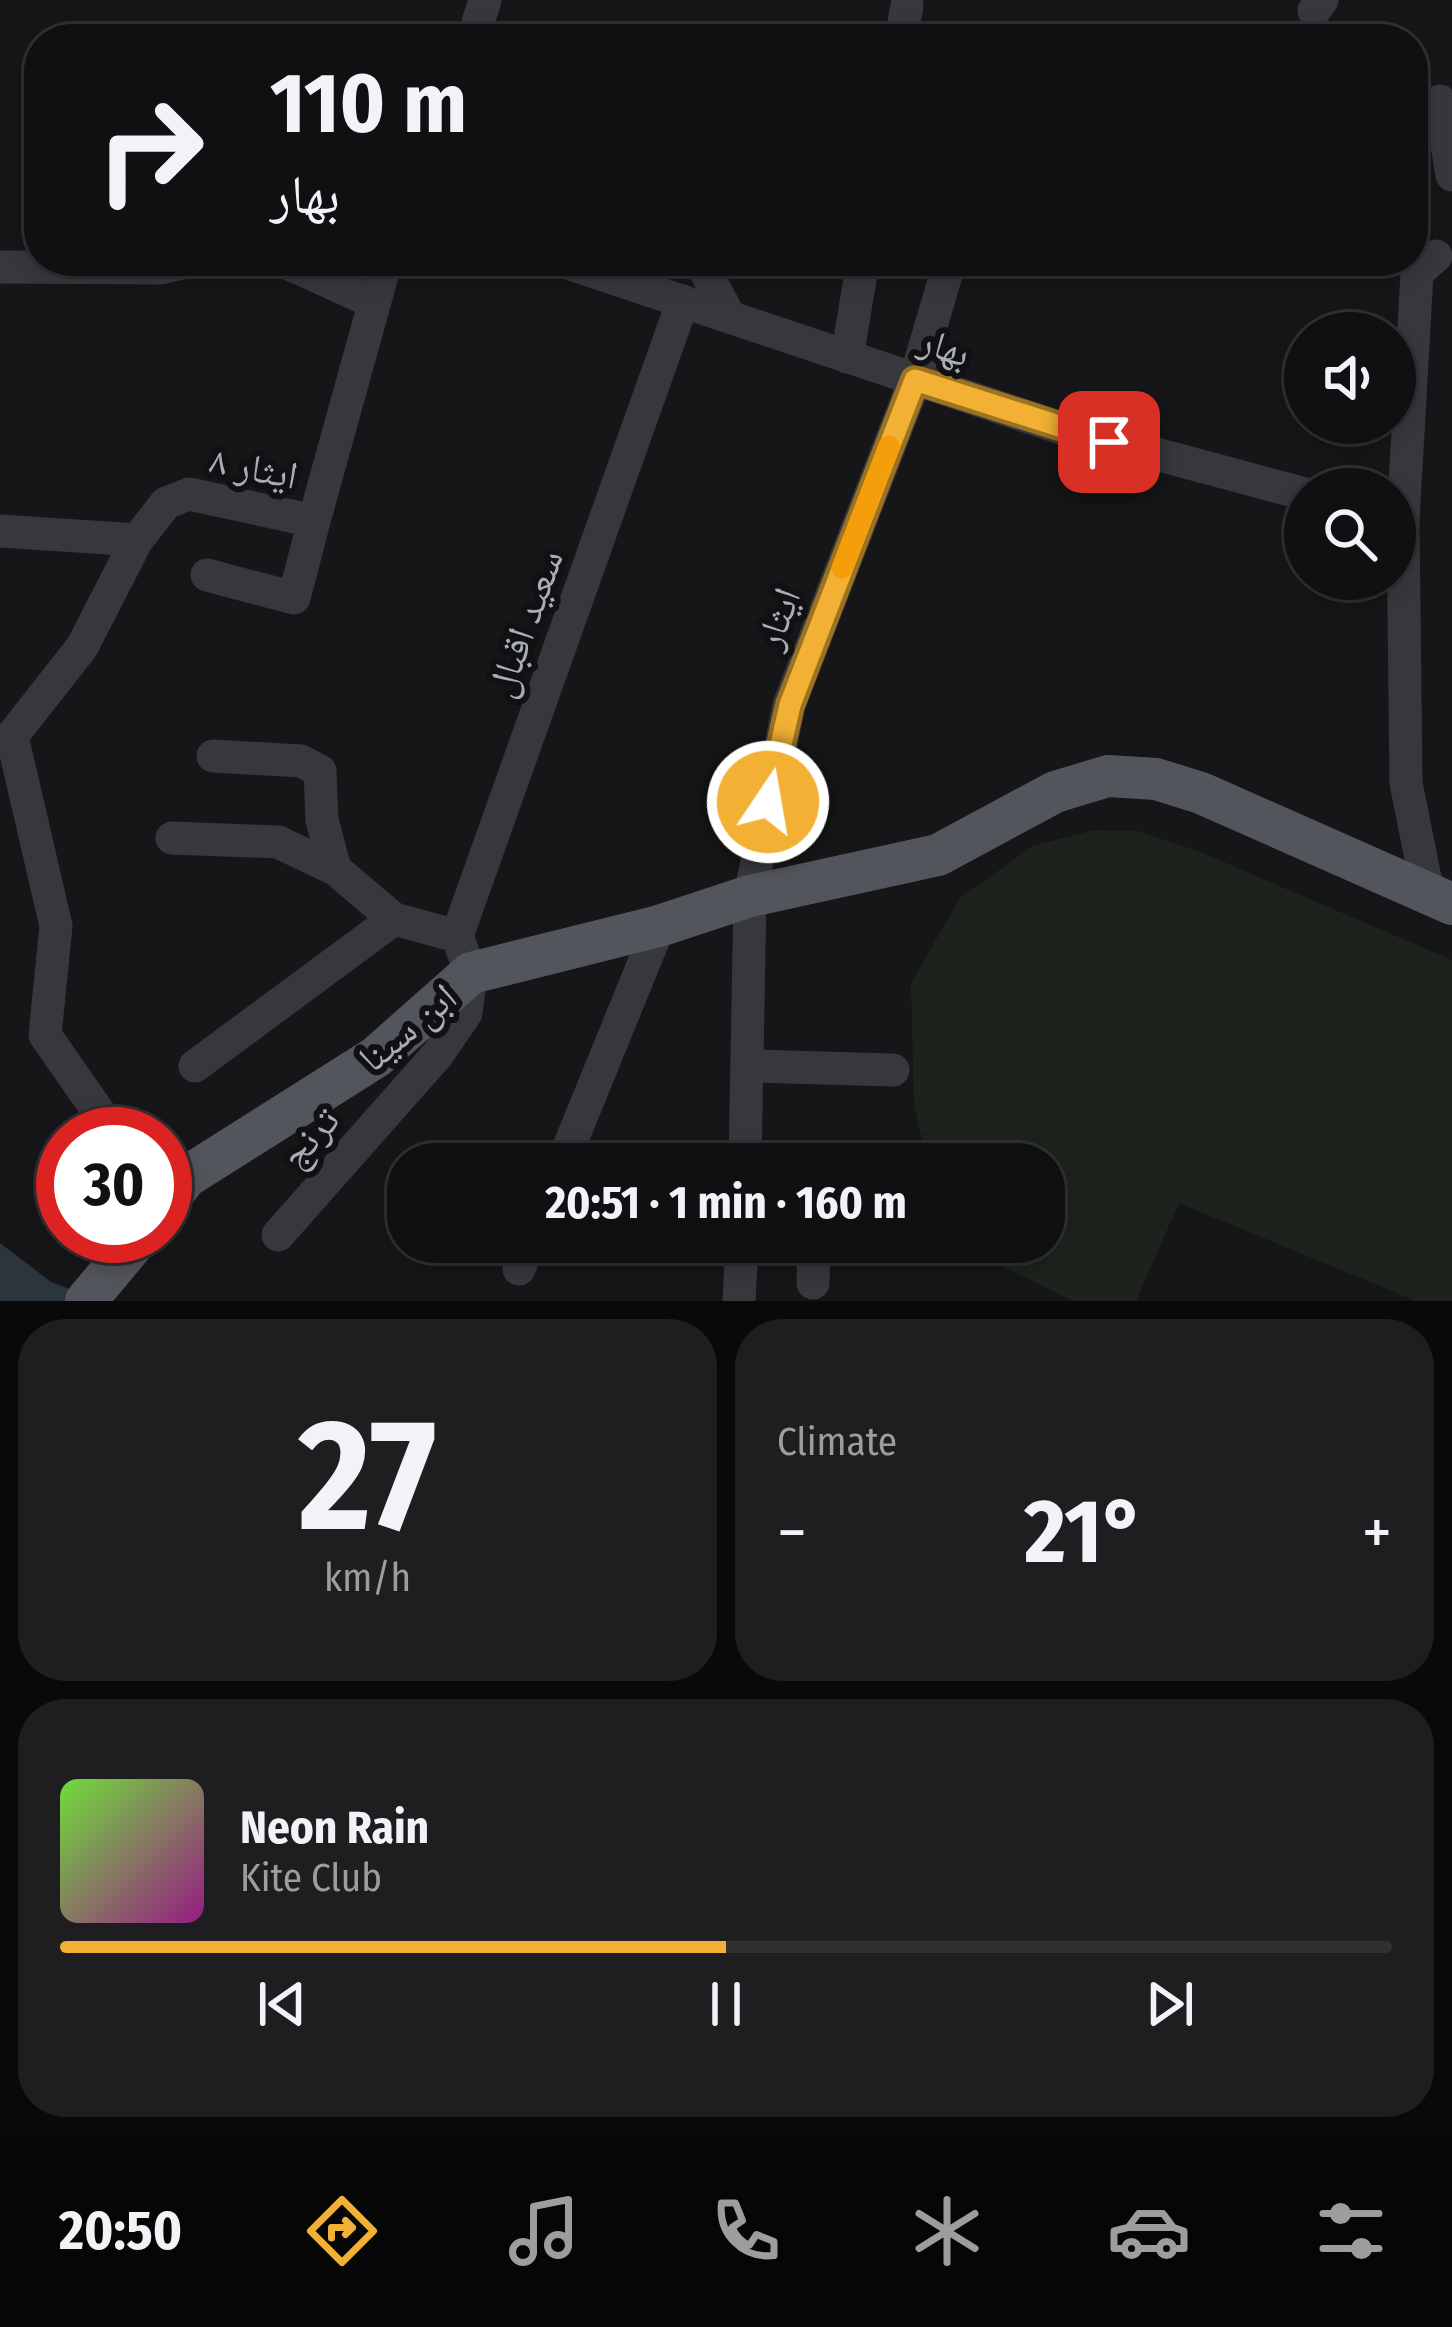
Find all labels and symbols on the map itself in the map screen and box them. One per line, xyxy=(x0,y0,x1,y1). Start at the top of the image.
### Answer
street label: بهار xyxy=(912,317,976,377)
pin xyxy=(1058,391,1160,493)
street label: ایثار ۸ xyxy=(206,437,302,499)
street label: سعید اقبال xyxy=(477,543,573,703)
street label: ایثار xyxy=(745,581,810,656)
position arrow xyxy=(705,739,831,865)
street label: ابن سینا xyxy=(350,974,466,1082)
street label: ترنج xyxy=(271,1098,350,1179)
speed limit sign: 30 xyxy=(36,1107,192,1263)

